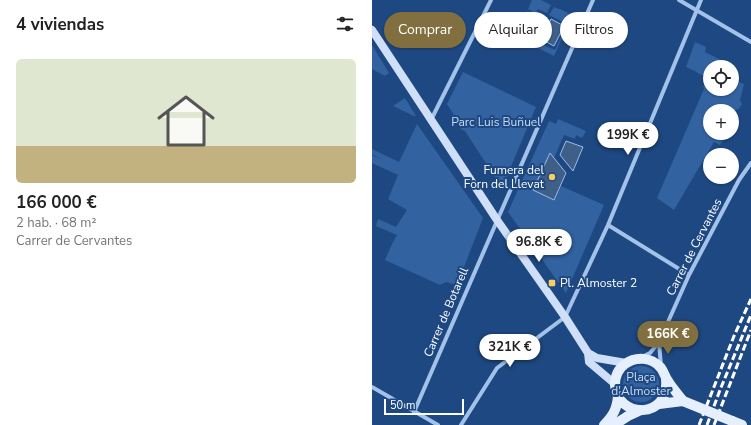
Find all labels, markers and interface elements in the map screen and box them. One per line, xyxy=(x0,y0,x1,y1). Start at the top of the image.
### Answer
chip: Comprar xyxy=(384,12,466,48)
chip: Alquilar xyxy=(474,12,552,48)
chip: Filtros xyxy=(560,12,628,48)
text: 4 viviendas xyxy=(16,13,104,36)
icon: filters xyxy=(334,13,356,35)
map controls xyxy=(703,60,739,184)
button: locate xyxy=(703,60,739,96)
icon: home xyxy=(150,85,222,157)
button: + xyxy=(703,104,739,140)
park label: Parc Luis Buñuel xyxy=(451,114,541,130)
pin: 199K € xyxy=(595,122,661,156)
text: 199K € xyxy=(606,126,650,144)
button: − xyxy=(703,148,739,184)
place label: Fumera del Forn del Llevat xyxy=(464,162,545,192)
marker: Fumera del Forn del Llevat xyxy=(547,172,557,182)
text: 166 000 € xyxy=(16,191,97,214)
street label: Carrer de Cervantes xyxy=(663,195,726,298)
text: 2 hab. · 68 m² xyxy=(16,214,96,232)
pin: 96.8K € xyxy=(502,229,576,263)
text: Carrer de Cervantes xyxy=(16,232,132,250)
text: 96.8K € xyxy=(516,233,562,251)
street label: Carrer de Botarell xyxy=(420,264,472,359)
place label: Pl. Almoster 2 xyxy=(560,275,637,291)
marker: Pl. Almoster 2 xyxy=(547,278,557,288)
pin: 166K € xyxy=(635,321,701,355)
text: 166K € xyxy=(646,325,690,343)
pin: 321K € xyxy=(477,334,543,368)
text: 321K € xyxy=(488,338,532,356)
park label: Plaça d'Almoster xyxy=(611,369,671,399)
scale bar xyxy=(384,397,464,416)
text: 50 m xyxy=(390,398,415,413)

